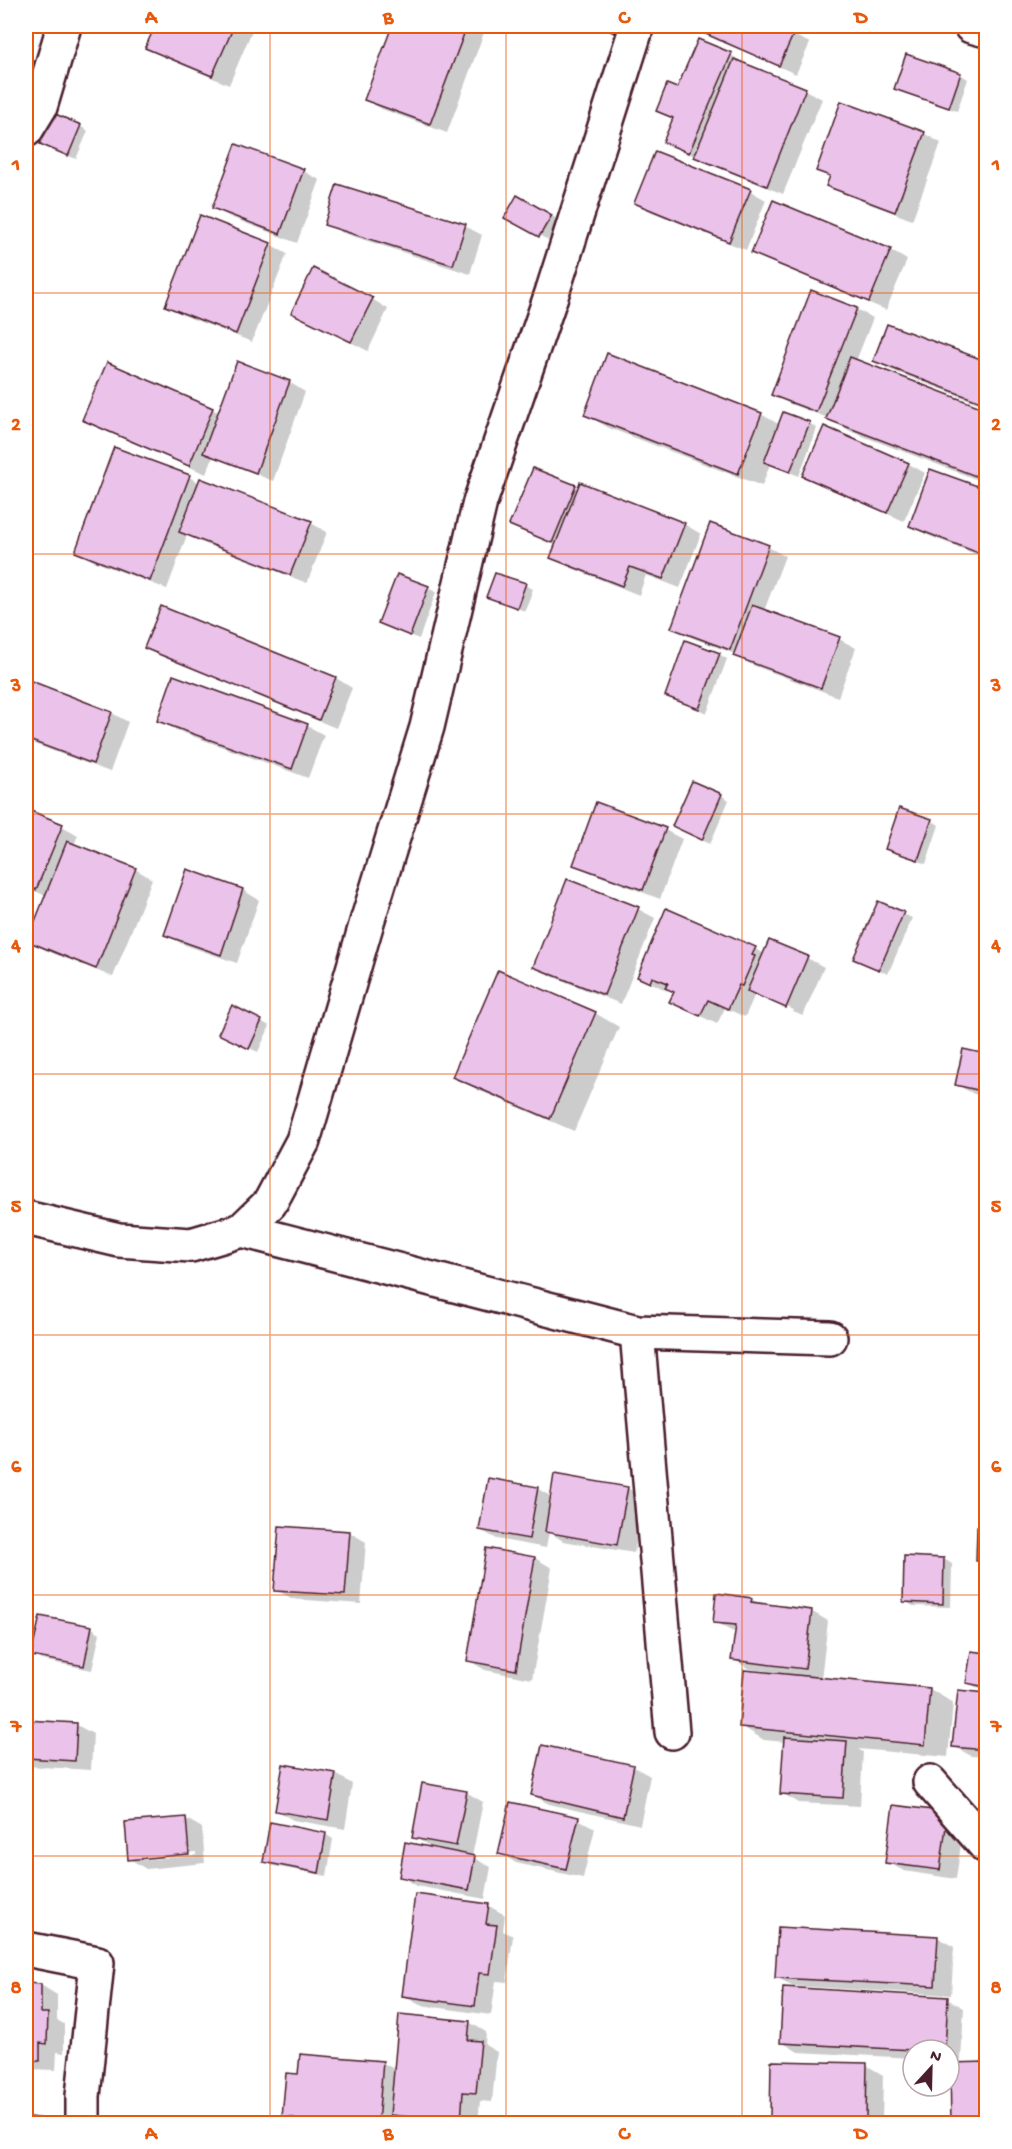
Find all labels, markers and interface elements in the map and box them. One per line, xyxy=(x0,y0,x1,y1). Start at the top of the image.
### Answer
text: A xyxy=(144,8,159,31)
text: B xyxy=(382,8,394,31)
text: C xyxy=(618,8,632,31)
text: D xyxy=(852,8,868,31)
text: 1 xyxy=(11,155,20,178)
text: 1 xyxy=(991,155,1000,178)
text: 2 xyxy=(11,415,21,438)
text: 2 xyxy=(991,415,1001,438)
text: 3 xyxy=(10,676,21,699)
text: 3 xyxy=(990,676,1001,699)
text: 4 xyxy=(10,936,21,959)
text: 4 xyxy=(990,936,1001,959)
text: 5 xyxy=(11,1197,22,1220)
text: 5 xyxy=(991,1197,1002,1220)
text: 6 xyxy=(11,1457,22,1480)
text: 6 xyxy=(991,1457,1002,1480)
text: 7 xyxy=(10,1717,23,1740)
text: 7 xyxy=(990,1717,1003,1740)
text: 8 xyxy=(11,1978,22,2001)
text: 8 xyxy=(991,1978,1002,2001)
north arrow xyxy=(901,2038,961,2098)
text: N xyxy=(927,2047,944,2068)
text: A xyxy=(144,2124,159,2147)
text: B xyxy=(382,2124,394,2147)
text: C xyxy=(618,2124,632,2147)
text: D xyxy=(852,2124,868,2147)

